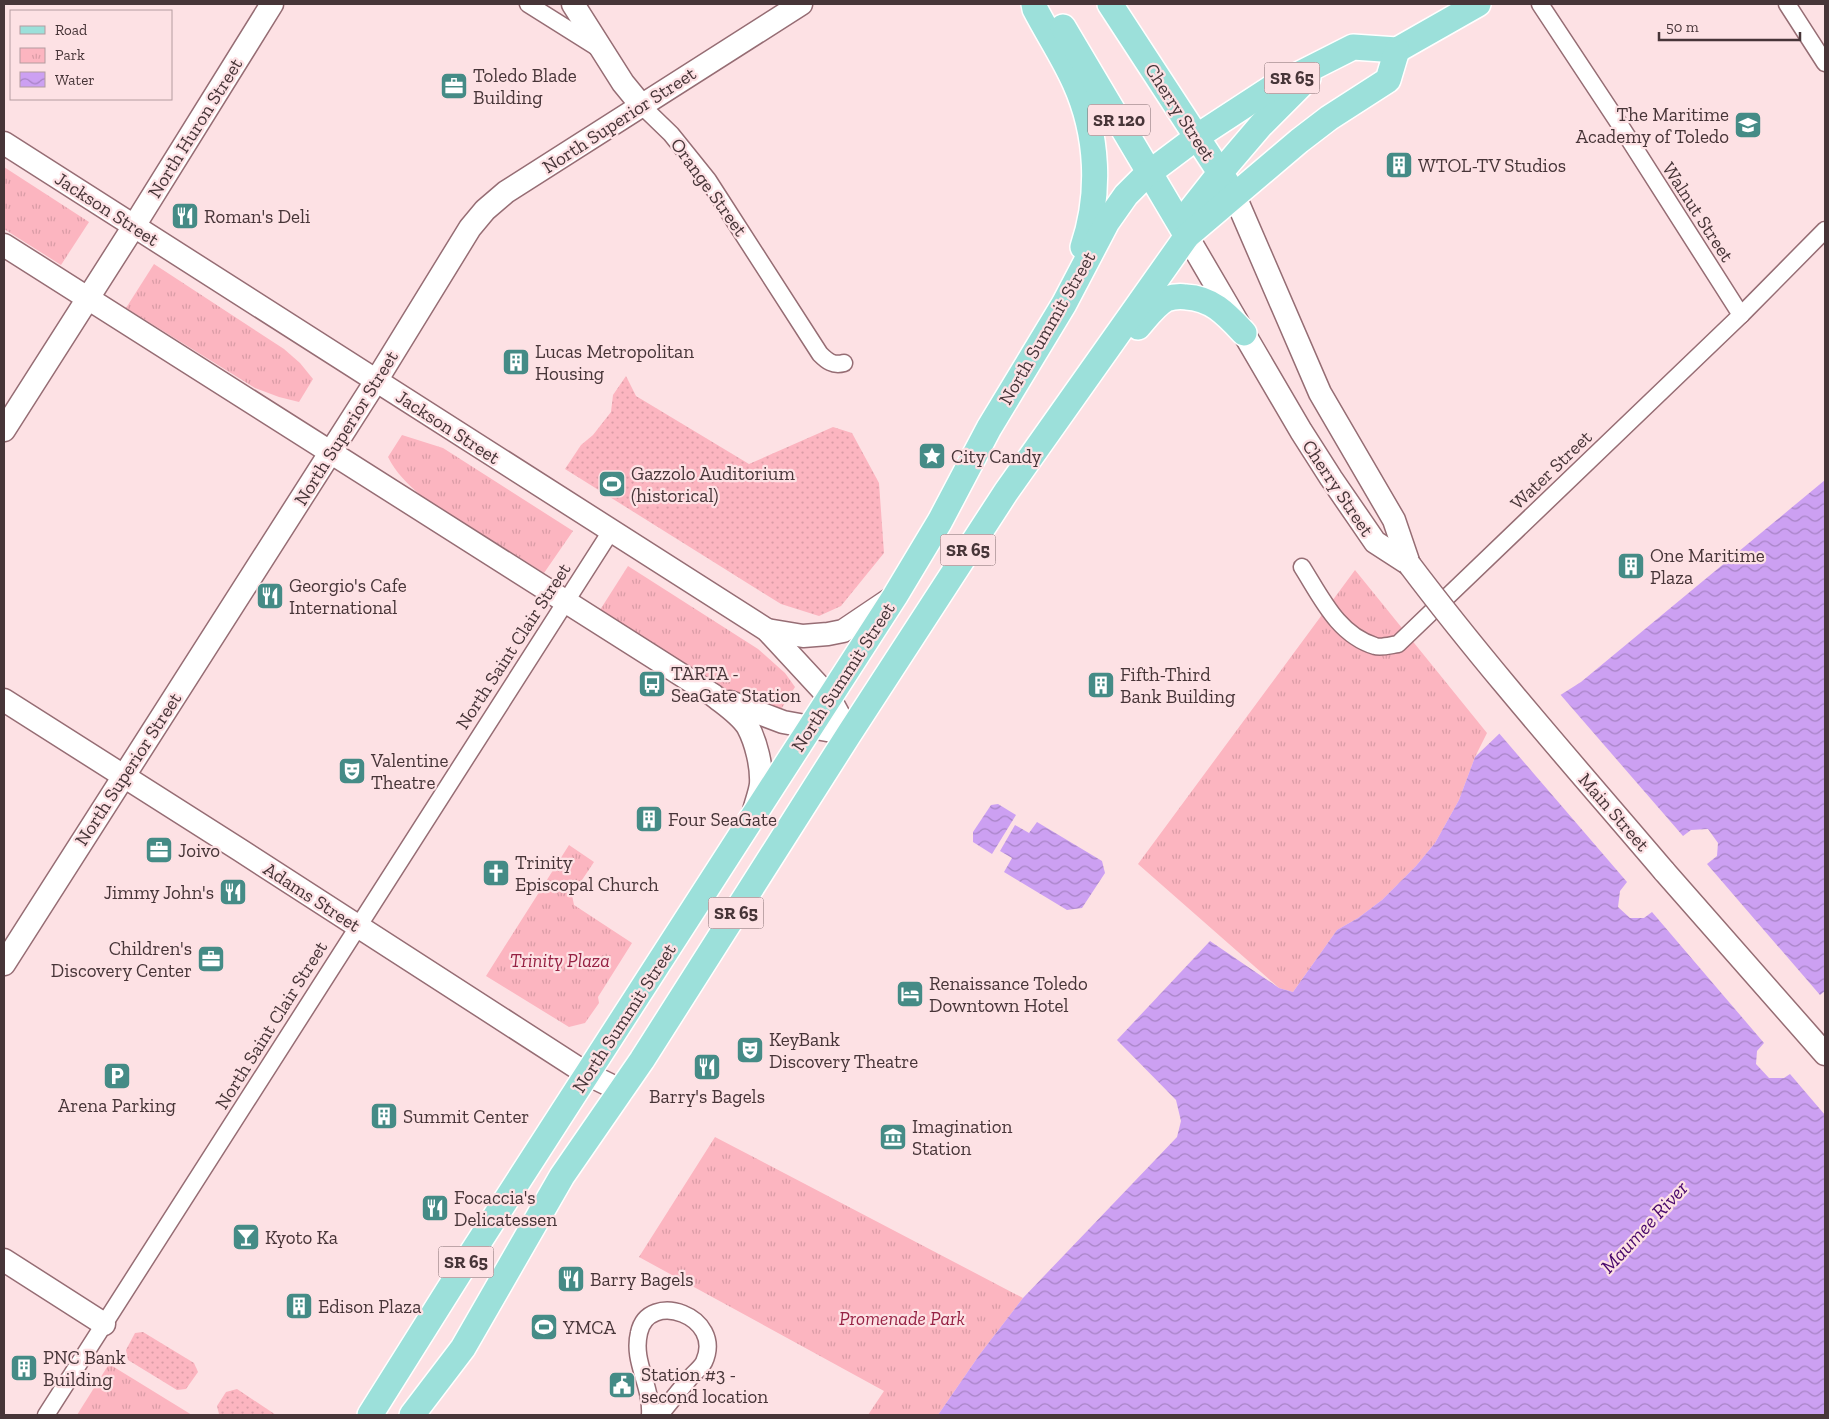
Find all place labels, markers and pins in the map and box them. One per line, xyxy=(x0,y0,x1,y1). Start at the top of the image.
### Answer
place label: Toledo Blade Building xyxy=(473,64,577,109)
office icon: Toledo Blade Building xyxy=(439,71,469,101)
place label: The Maritime Academy of Toledo xyxy=(1576,103,1729,148)
school or university icon: The Maritime Academy of Toledo xyxy=(1733,110,1763,140)
building icon: WTOL-TV Studios xyxy=(1384,150,1414,180)
place label: WTOL-TV Studios xyxy=(1418,154,1566,177)
restaurant icon: Roman's Deli xyxy=(170,201,200,231)
place label: Roman's Deli xyxy=(204,205,310,228)
place label: Lucas Metropolitan Housing xyxy=(535,340,694,385)
building icon: Lucas Metropolitan Housing xyxy=(501,347,531,377)
place icon: City Candy xyxy=(917,441,947,471)
place label: City Candy xyxy=(951,445,1042,468)
place label: Gazzolo Auditorium (historical) xyxy=(631,462,795,507)
sports icon: Gazzolo Auditorium (historical) xyxy=(597,469,627,499)
place label: One Maritime Plaza xyxy=(1650,544,1765,589)
building icon: One Maritime Plaza xyxy=(1616,551,1646,581)
place label: Georgio's Cafe International xyxy=(289,574,407,619)
restaurant icon: Georgio's Cafe International xyxy=(255,581,285,611)
place label: TARTA - SeaGate Station xyxy=(671,662,801,707)
place label: Fifth-Third Bank Building xyxy=(1120,663,1236,708)
bus stop icon: TARTA - SeaGate Station xyxy=(637,669,667,699)
building icon: Fifth-Third Bank Building xyxy=(1086,670,1116,700)
place label: Valentine Theatre xyxy=(370,749,448,794)
theatre icon: Valentine Theatre xyxy=(337,756,367,786)
building icon: Four SeaGate xyxy=(634,804,664,834)
place label: Four SeaGate xyxy=(668,808,777,831)
office icon: Joivo xyxy=(144,835,174,865)
place label: Joivo xyxy=(178,839,220,862)
place label: Trinity Episcopal Church xyxy=(515,851,659,896)
church icon: Trinity Episcopal Church xyxy=(481,858,511,888)
restaurant icon: Jimmy John's xyxy=(218,877,248,907)
place label: Jimmy John's xyxy=(104,881,214,904)
place label: Children's Discovery Center xyxy=(51,937,192,982)
office icon: Children's Discovery Center xyxy=(196,944,226,974)
place label: Renaissance Toledo Downtown Hotel xyxy=(929,972,1088,1017)
hotel icon: Renaissance Toledo Downtown Hotel xyxy=(895,979,925,1009)
place label: KeyBank Discovery Theatre xyxy=(769,1028,918,1073)
theatre icon: KeyBank Discovery Theatre xyxy=(735,1035,765,1065)
restaurant icon: Barry's Bagels xyxy=(692,1052,722,1082)
parking icon: Arena Parking xyxy=(102,1061,132,1091)
place label: Barry's Bagels xyxy=(649,1085,765,1108)
place label: Arena Parking xyxy=(58,1094,177,1117)
building icon: Summit Center xyxy=(369,1101,399,1131)
place label: Summit Center xyxy=(403,1105,529,1128)
place label: Imagination Station xyxy=(912,1115,1013,1160)
museum icon: Imagination Station xyxy=(878,1122,908,1152)
place label: Focaccia's Delicatessen xyxy=(454,1186,557,1231)
restaurant icon: Focaccia's Delicatessen xyxy=(420,1193,450,1223)
bar icon: Kyoto Ka xyxy=(231,1222,261,1252)
place label: Kyoto Ka xyxy=(265,1226,338,1249)
restaurant icon: Barry Bagels xyxy=(556,1264,586,1294)
place label: Barry Bagels xyxy=(590,1268,694,1291)
building icon: Edison Plaza xyxy=(284,1291,314,1321)
place label: Edison Plaza xyxy=(318,1295,421,1318)
sports icon: YMCA xyxy=(529,1312,559,1342)
place label: YMCA xyxy=(562,1316,616,1339)
place label: PNC Bank Building xyxy=(43,1346,126,1391)
building icon: PNC Bank Building xyxy=(9,1353,39,1383)
place label: Station #3 - second location xyxy=(641,1363,768,1408)
public building icon: Station #3 - second location xyxy=(607,1370,637,1400)

